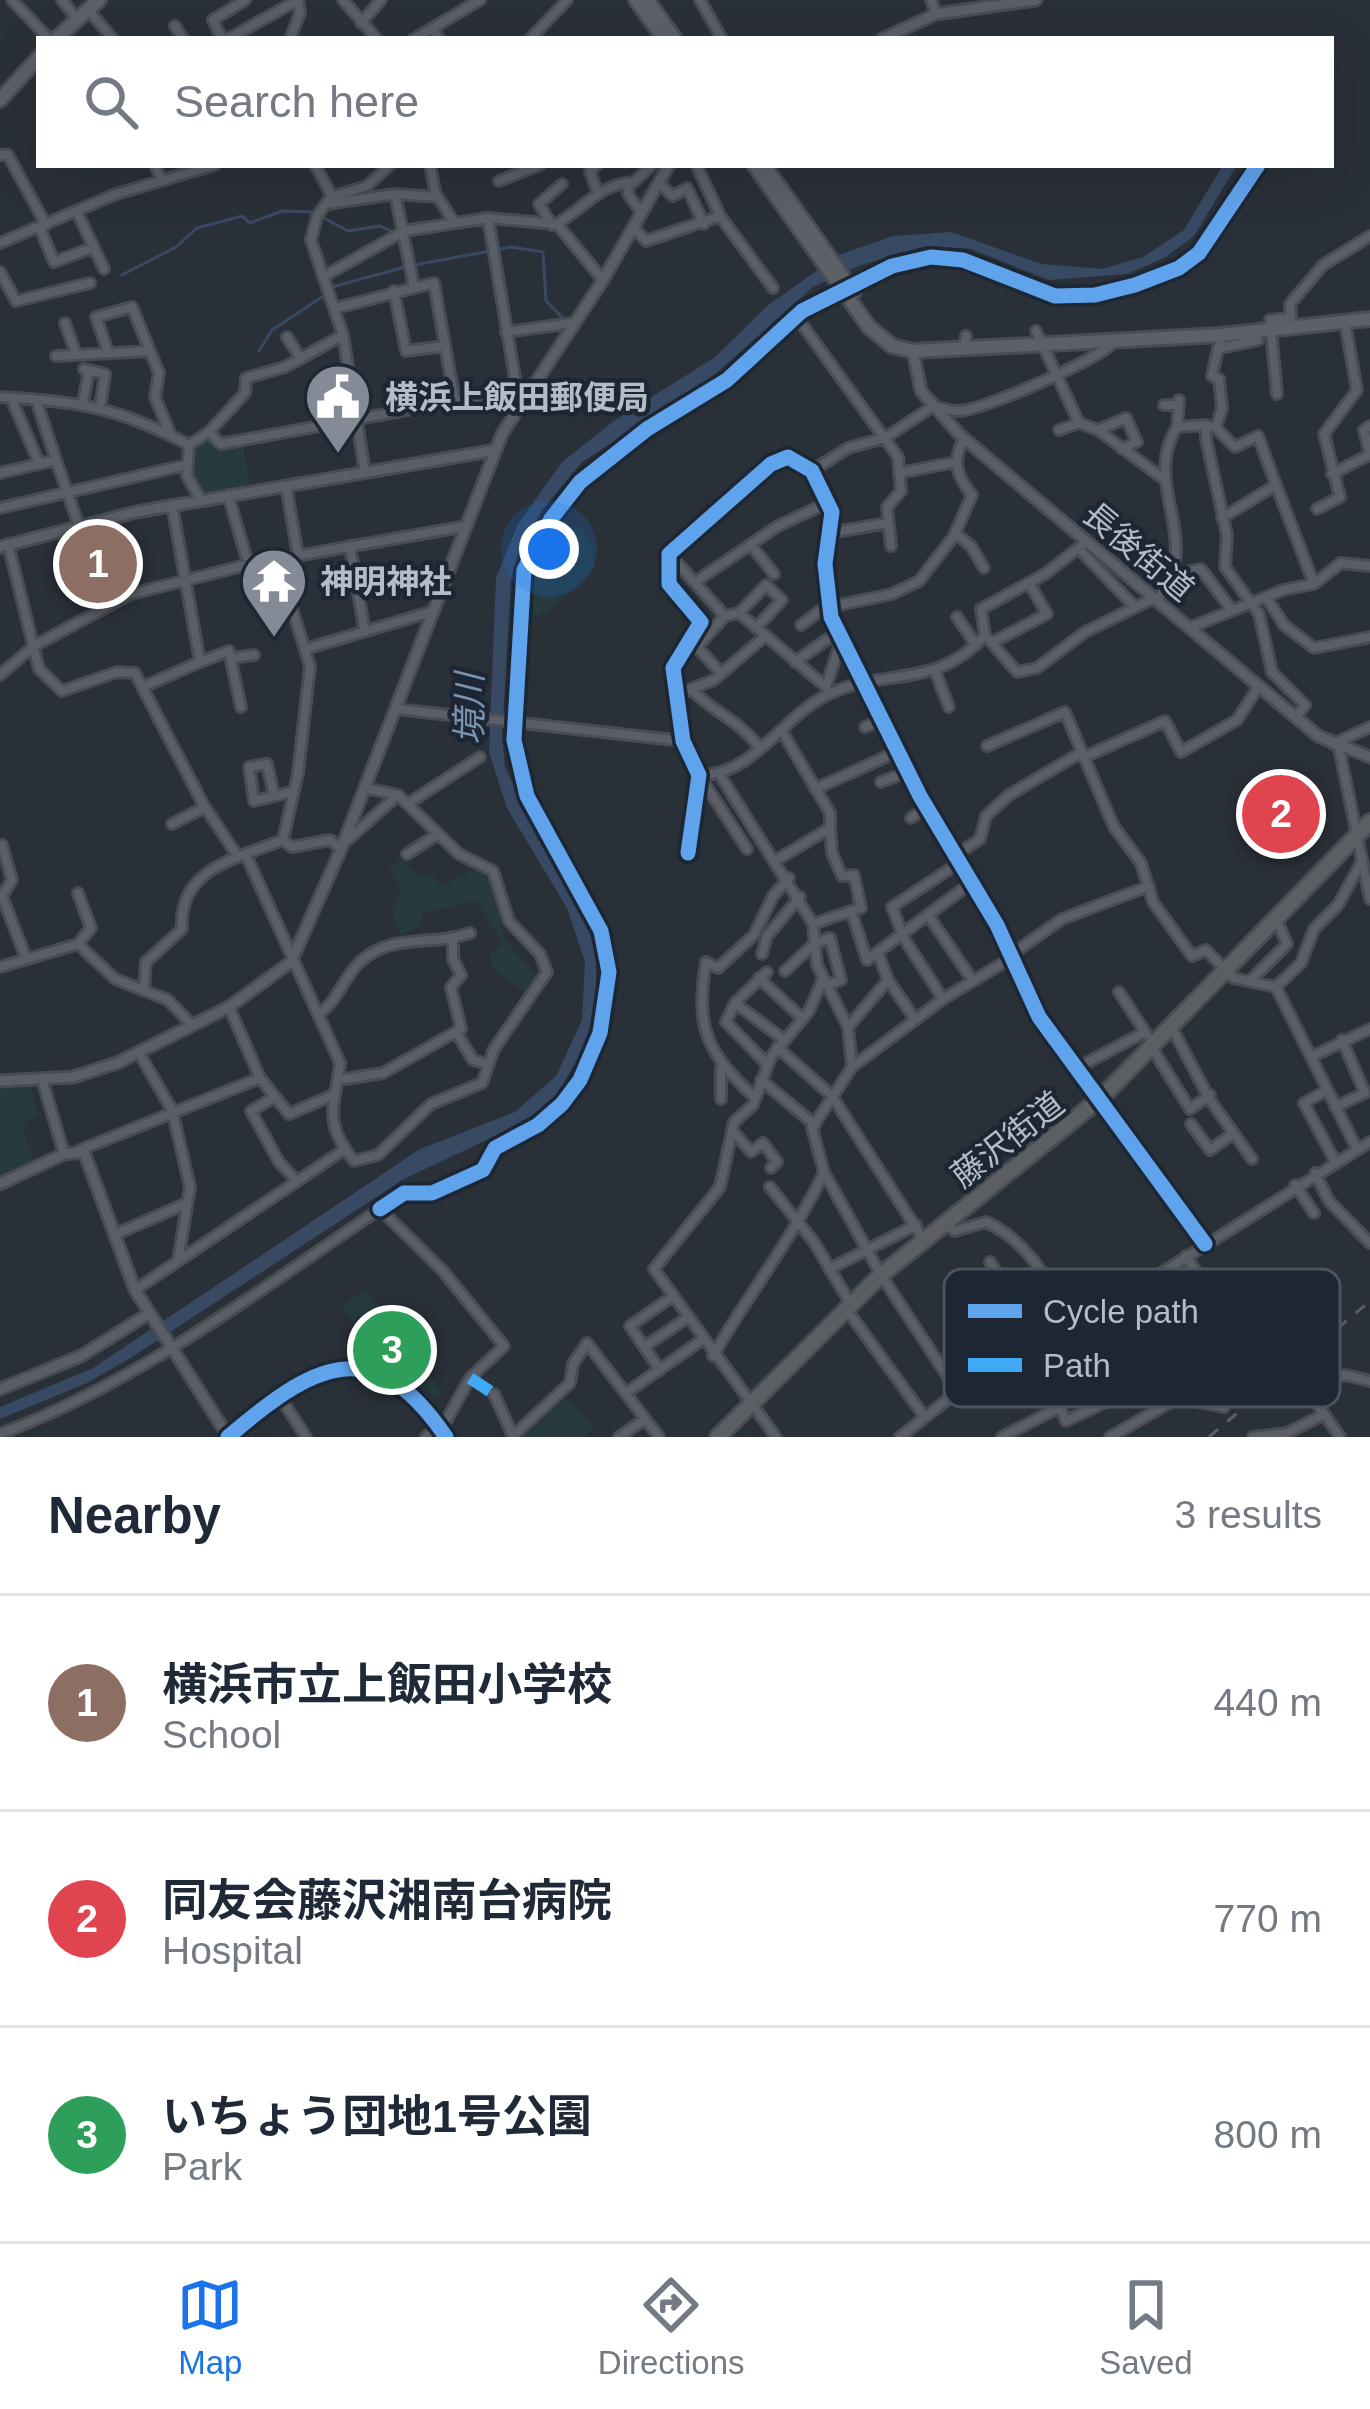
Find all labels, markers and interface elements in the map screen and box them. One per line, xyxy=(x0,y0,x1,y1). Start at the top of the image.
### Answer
search box xyxy=(36,36,1334,168)
icon: search xyxy=(78,69,144,135)
text: Search here xyxy=(174,76,419,127)
public building icon: 横浜上飯田郵便局 xyxy=(303,362,373,456)
place label: 横浜上飯田郵便局 xyxy=(385,379,649,416)
street label: 長後街道 xyxy=(1076,495,1201,608)
pin: 1 xyxy=(59,519,137,609)
your location xyxy=(519,519,579,579)
temple icon: 神明神社 xyxy=(239,546,309,640)
place label: 神明神社 xyxy=(320,563,452,600)
water label: 境川 xyxy=(449,669,490,745)
pin: 2 xyxy=(1242,769,1320,859)
street label: 藤沢街道 xyxy=(944,1084,1071,1195)
legend xyxy=(944,1269,1340,1407)
text: Cycle path xyxy=(1043,1293,1199,1330)
pin: 3 xyxy=(353,1305,431,1395)
text: Path xyxy=(1043,1347,1111,1384)
text: Nearby xyxy=(48,1487,221,1544)
text: 3 results xyxy=(1175,1493,1322,1536)
text: 横浜市立上飯田小学校 xyxy=(162,1659,612,1710)
text: 1 xyxy=(76,1681,98,1724)
text: 440 m xyxy=(1214,1681,1322,1724)
text: School xyxy=(162,1713,281,1756)
text: 同友会藤沢湘南台病院 xyxy=(162,1875,612,1926)
text: 2 xyxy=(76,1897,98,1940)
text: 770 m xyxy=(1214,1897,1322,1940)
text: Hospital xyxy=(162,1929,303,1972)
text: いちょう団地1号公園 xyxy=(162,2091,592,2142)
text: 3 xyxy=(76,2113,98,2156)
text: 800 m xyxy=(1214,2113,1322,2156)
text: Park xyxy=(162,2145,242,2188)
tab: Map xyxy=(177,2272,243,2382)
tab: Directions xyxy=(598,2272,745,2382)
tab: Saved xyxy=(1099,2272,1193,2382)

